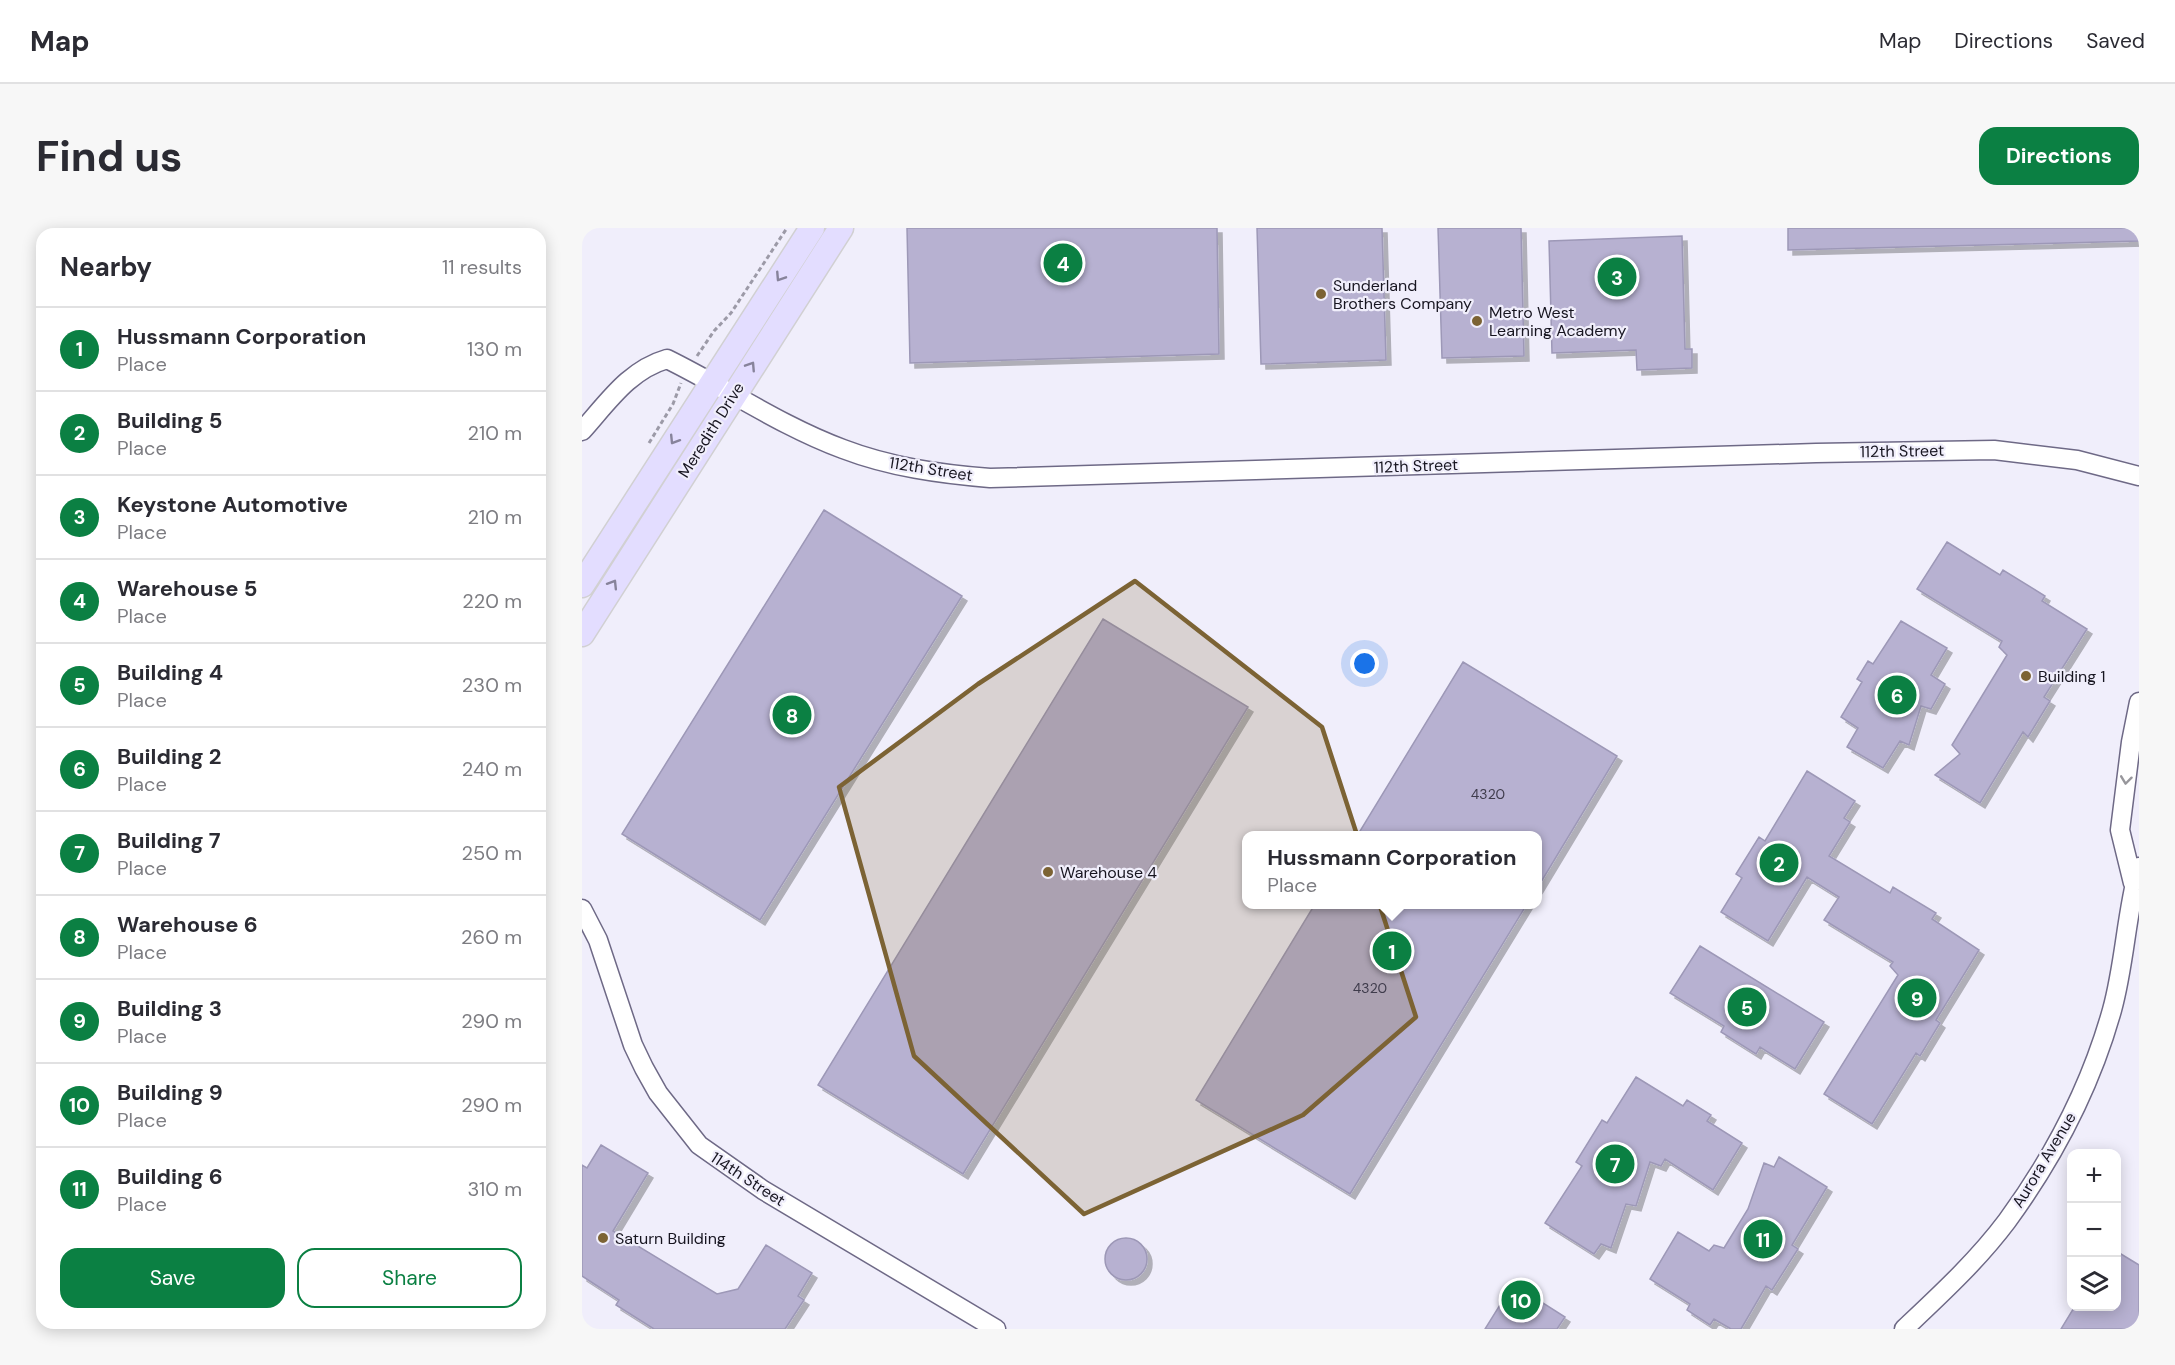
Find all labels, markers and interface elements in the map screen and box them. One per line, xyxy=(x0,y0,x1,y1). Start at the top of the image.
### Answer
text: Map xyxy=(30,23,90,60)
text: Map xyxy=(1879,27,1921,55)
text: Directions xyxy=(1954,27,2053,55)
text: Saved xyxy=(2086,27,2145,55)
button: Directions xyxy=(1979,127,2139,185)
text: Find us xyxy=(36,129,182,184)
pin: 4 xyxy=(1044,240,1082,285)
text: Nearby xyxy=(60,250,152,284)
text: 11 results xyxy=(442,254,522,280)
pin: 3 xyxy=(1598,254,1636,300)
one-way arrow xyxy=(776,270,787,281)
place label: Sunderland Brothers Company xyxy=(1333,275,1472,314)
marker: Sunderland Brothers Company xyxy=(1314,287,1328,301)
place label: Metro West Learning Academy xyxy=(1489,302,1626,341)
marker: Metro West Learning Academy xyxy=(1470,314,1484,328)
text: Hussmann Corporation xyxy=(117,322,366,351)
text: 1 xyxy=(76,336,83,362)
text: 130 m xyxy=(467,336,522,362)
text: Place xyxy=(117,351,167,377)
one-way arrow xyxy=(744,362,755,373)
street label: Meredith Drive xyxy=(673,378,749,482)
text: Building 5 xyxy=(117,406,222,435)
text: 2 xyxy=(74,420,85,446)
text: 210 m xyxy=(467,420,522,446)
one-way arrow xyxy=(670,434,681,445)
text: Place xyxy=(117,435,167,461)
street label: 112th Street xyxy=(1860,440,1944,462)
street label: 112th Street xyxy=(888,452,974,486)
street label: 112th Street xyxy=(1374,454,1458,478)
text: Keystone Automotive xyxy=(117,490,348,519)
text: 3 xyxy=(73,504,86,530)
text: 210 m xyxy=(467,504,522,530)
text: Place xyxy=(117,519,167,545)
text: Warehouse 5 xyxy=(117,574,257,603)
one-way arrow xyxy=(606,580,618,590)
text: 4 xyxy=(73,588,86,614)
text: 220 m xyxy=(462,588,522,614)
text: Place xyxy=(117,603,167,629)
your location xyxy=(1350,649,1379,678)
text: Building 4 xyxy=(117,658,223,687)
place label: Building 1 xyxy=(2038,666,2105,687)
marker: Building 1 xyxy=(2019,669,2033,683)
text: 5 xyxy=(73,672,86,698)
text: 230 m xyxy=(462,672,522,698)
pin: 6 xyxy=(1878,672,1916,718)
text: Place xyxy=(117,687,167,713)
pin: 8 xyxy=(772,692,812,738)
text: Building 2 xyxy=(117,742,221,771)
text: 6 xyxy=(73,756,86,782)
text: 240 m xyxy=(462,756,522,782)
text: Place xyxy=(117,771,167,797)
one-way arrow xyxy=(2120,776,2132,785)
house number: 4320 xyxy=(1471,785,1505,803)
text: Building 7 xyxy=(117,826,221,855)
popup xyxy=(1242,831,1542,909)
text: 7 xyxy=(74,840,85,866)
text: 250 m xyxy=(461,840,522,866)
pin: 2 xyxy=(1760,840,1798,886)
text: Hussmann Corporation xyxy=(1267,843,1517,872)
text: Place xyxy=(117,855,167,881)
place label: Warehouse 4 xyxy=(1060,862,1157,883)
marker: Warehouse 4 xyxy=(1041,865,1055,879)
text: Place xyxy=(1267,872,1317,898)
text: Warehouse 6 xyxy=(117,910,258,939)
text: 8 xyxy=(73,924,86,950)
text: 260 m xyxy=(461,924,522,950)
pin: 1 xyxy=(1372,928,1412,974)
text: Place xyxy=(117,939,167,965)
pin: 9 xyxy=(1898,976,1936,1020)
house number: 4320 xyxy=(1353,979,1387,997)
pin: 5 xyxy=(1728,984,1766,1030)
text: Building 3 xyxy=(117,994,222,1023)
text: 9 xyxy=(73,1008,86,1034)
text: 290 m xyxy=(461,1008,522,1034)
text: Place xyxy=(117,1023,167,1049)
text: Building 9 xyxy=(117,1078,223,1107)
text: 10 xyxy=(69,1092,90,1118)
text: 290 m xyxy=(461,1092,522,1118)
text: Place xyxy=(117,1107,167,1133)
street label: Aurora Avenue xyxy=(2007,1108,2081,1212)
pin: 7 xyxy=(1596,1142,1634,1186)
street label: 114th Street xyxy=(707,1147,789,1211)
map controls xyxy=(2067,1149,2121,1311)
button: + xyxy=(2067,1149,2121,1203)
text: Building 6 xyxy=(117,1162,223,1191)
text: 11 xyxy=(72,1176,87,1202)
text: 310 m xyxy=(467,1176,522,1202)
text: Place xyxy=(117,1191,167,1217)
button: − xyxy=(2067,1203,2121,1257)
pin: 11 xyxy=(1744,1216,1782,1262)
place label: Saturn Building xyxy=(615,1228,726,1249)
marker: Saturn Building xyxy=(596,1231,610,1245)
button: Save xyxy=(60,1248,285,1308)
button: Share xyxy=(297,1248,522,1308)
button: layers xyxy=(2067,1257,2121,1311)
pin: 10 xyxy=(1502,1278,1540,1322)

